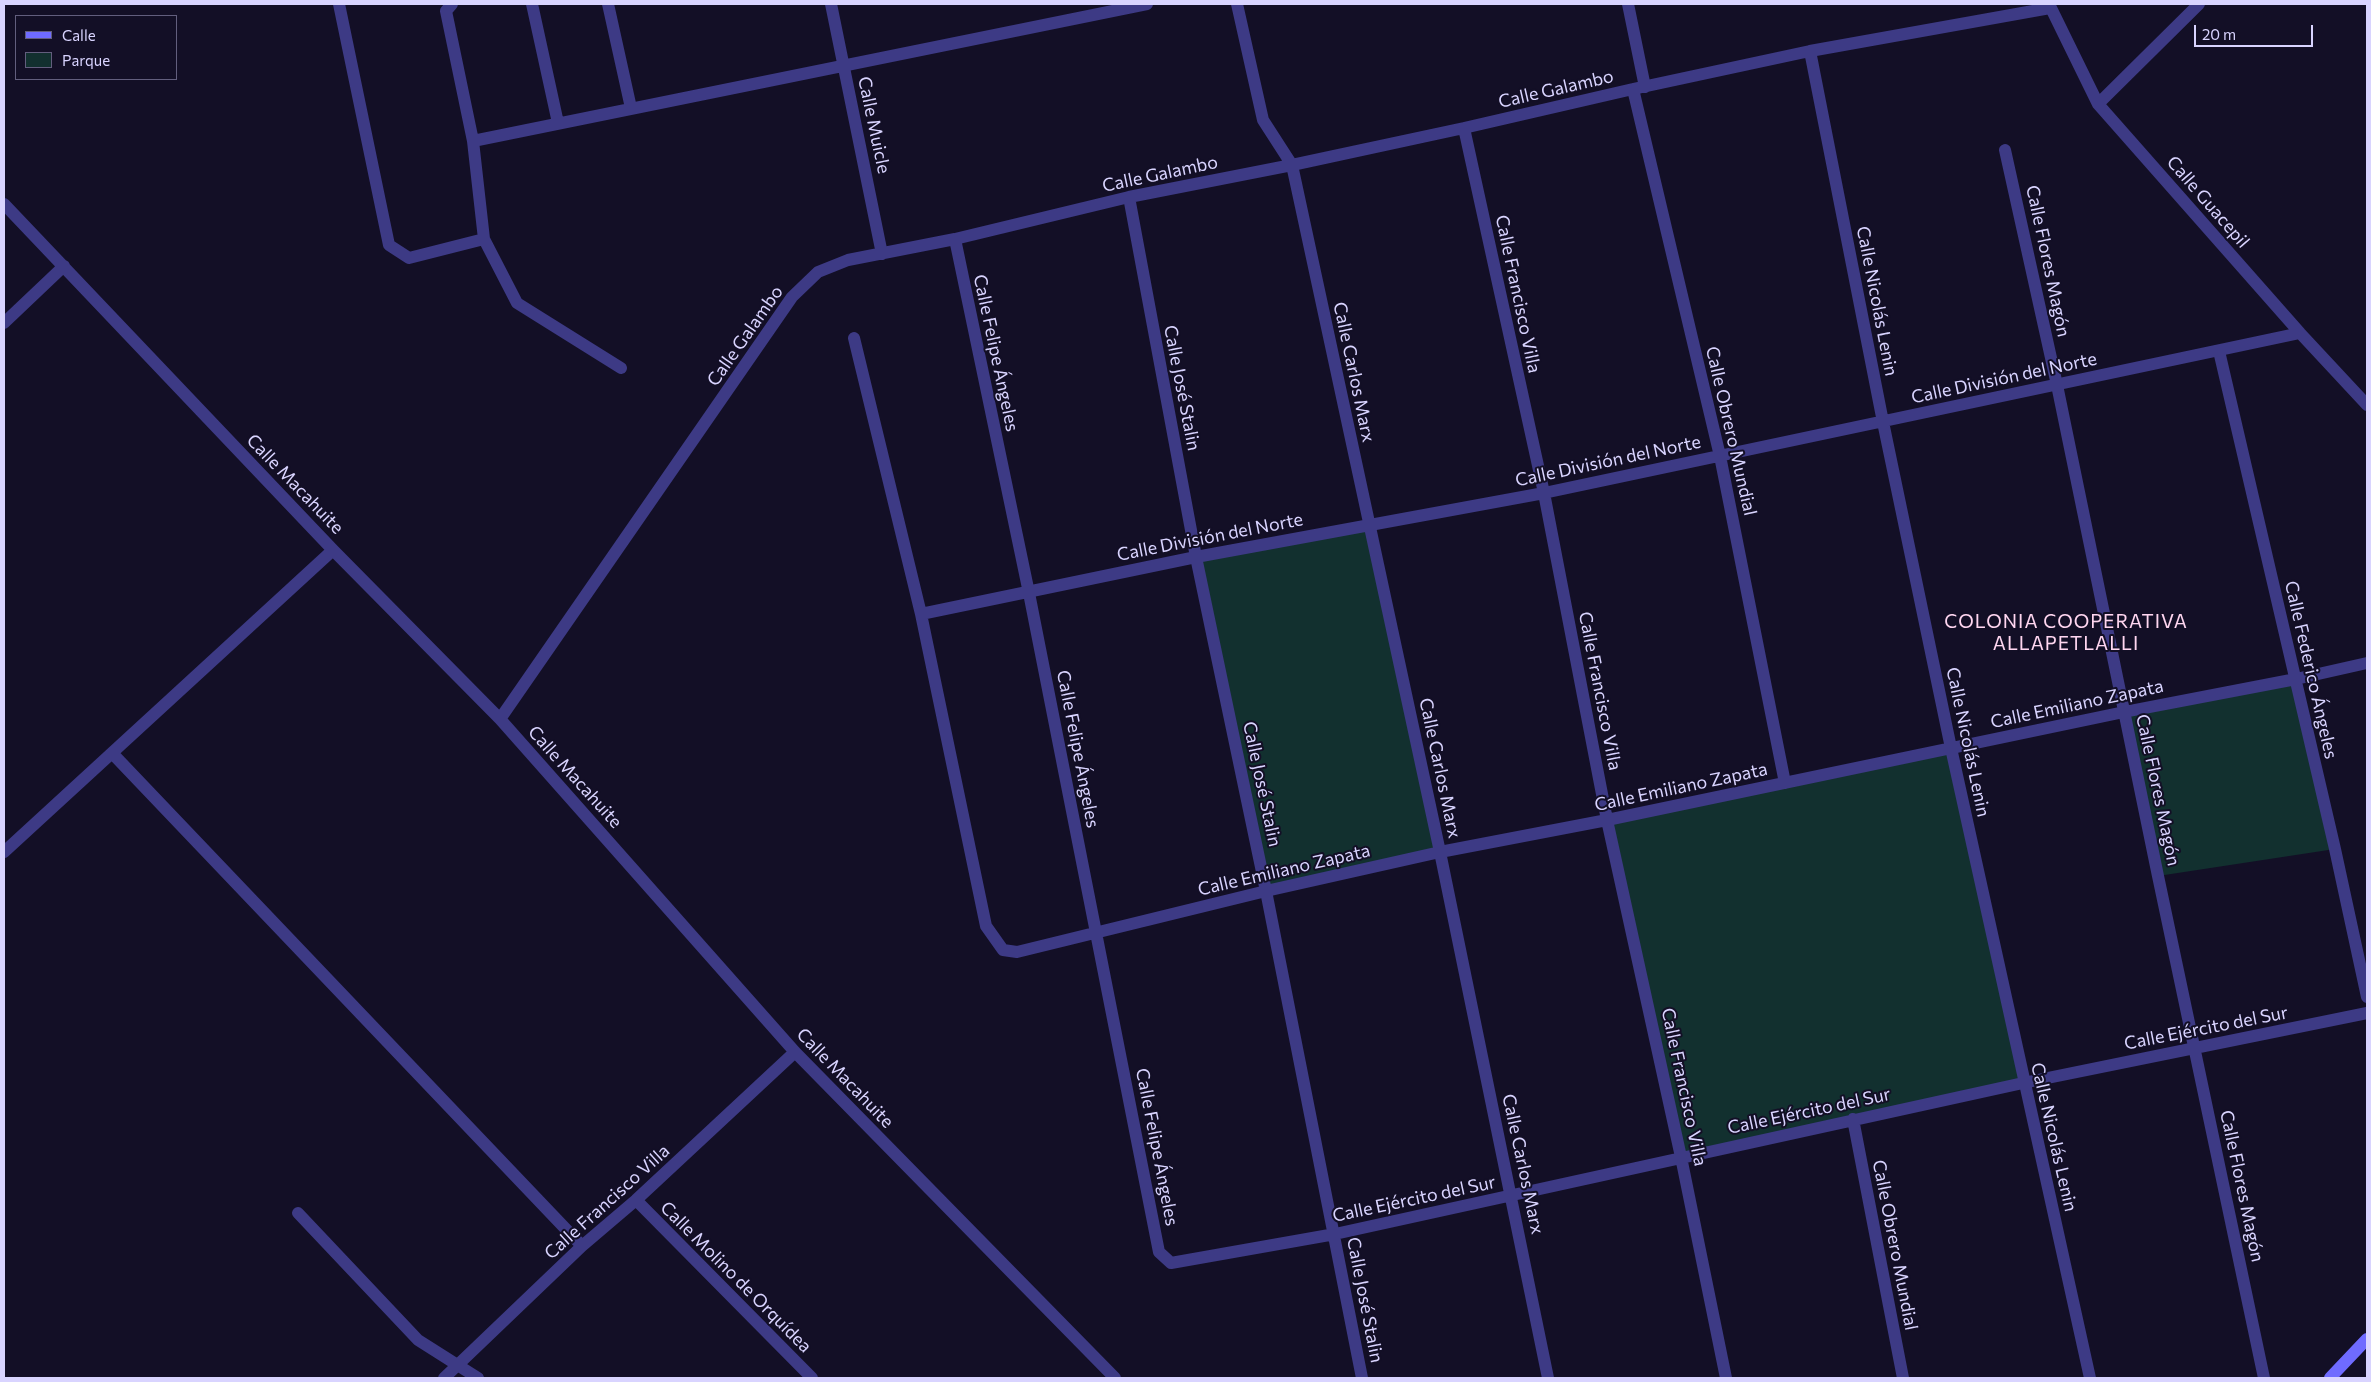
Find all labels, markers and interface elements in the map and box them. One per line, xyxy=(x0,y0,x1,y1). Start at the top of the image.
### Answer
legend xyxy=(15,15,178,80)
scale bar xyxy=(2196,15,2315,47)
text: 20 m xyxy=(2202,25,2236,43)
text: Calle xyxy=(62,26,96,44)
text: Parque xyxy=(62,51,110,69)
street label: Calle Galambo xyxy=(1496,65,1616,113)
street label: Calle Muicle xyxy=(853,75,895,175)
street label: Calle Galambo xyxy=(1100,151,1220,197)
street label: Calle Guacepil xyxy=(2162,152,2254,252)
street label: Calle Flores Magón xyxy=(2021,183,2075,339)
street label: Calle Francisco Villa xyxy=(1491,213,1545,375)
street label: Calle Nicolás Lenin xyxy=(1852,224,1902,378)
street label: Calle Felipe Ángeles xyxy=(969,272,1023,434)
street label: Calle Galambo xyxy=(702,282,788,390)
street label: Calle Carlos Marx xyxy=(1329,300,1379,444)
street label: Calle José Stalin xyxy=(1159,323,1205,453)
street label: Calle Obrero Mundial xyxy=(1701,344,1761,518)
street label: Calle División del Norte xyxy=(1909,348,2099,408)
street label: Calle Macahuite xyxy=(242,430,348,538)
street label: Calle División del Norte xyxy=(1513,431,1703,491)
street label: Calle División del Norte xyxy=(1115,508,1305,566)
street label: Calle Federico Ángeles xyxy=(2280,579,2342,761)
street label: Calle Francisco Villa xyxy=(1574,610,1626,772)
district label: COLONIA COOPERATIVA ALLAPETLALLI xyxy=(1942,611,2190,655)
street label: Calle Nicolás Lenin xyxy=(1942,665,1994,819)
street label: Calle Felipe Ángeles xyxy=(1052,668,1104,830)
street label: Calle Emiliano Zapata xyxy=(1989,675,2165,733)
street label: Calle Carlos Marx xyxy=(1415,696,1465,840)
street label: Calle Flores Magón xyxy=(2131,712,2185,868)
street label: Calle José Stalin xyxy=(1238,719,1286,849)
street label: Calle Macahuite xyxy=(523,721,627,833)
street label: Calle Emiliano Zapata xyxy=(1593,758,1769,816)
street label: Calle Emiliano Zapata xyxy=(1196,840,1372,900)
street label: Calle Ejército del Sur xyxy=(2122,1002,2290,1054)
street label: Calle Francisco Villa xyxy=(1657,1006,1711,1168)
street label: Calle Macahuite xyxy=(792,1024,898,1132)
street label: Calle Nicolás Lenin xyxy=(2026,1060,2082,1214)
street label: Calle Felipe Ángeles xyxy=(1131,1066,1183,1228)
street label: Calle Ejército del Sur xyxy=(1725,1083,1893,1139)
street label: Calle Carlos Marx xyxy=(1498,1092,1548,1236)
street label: Calle Flores Magón xyxy=(2215,1108,2269,1264)
street label: Calle Francisco Villa xyxy=(540,1140,674,1264)
street label: Calle Obrero Mundial xyxy=(1868,1158,1922,1332)
street label: Calle Ejército del Sur xyxy=(1330,1171,1498,1227)
street label: Calle Molino de Orquídea xyxy=(656,1197,816,1357)
street label: Calle José Stalin xyxy=(1342,1235,1388,1365)

